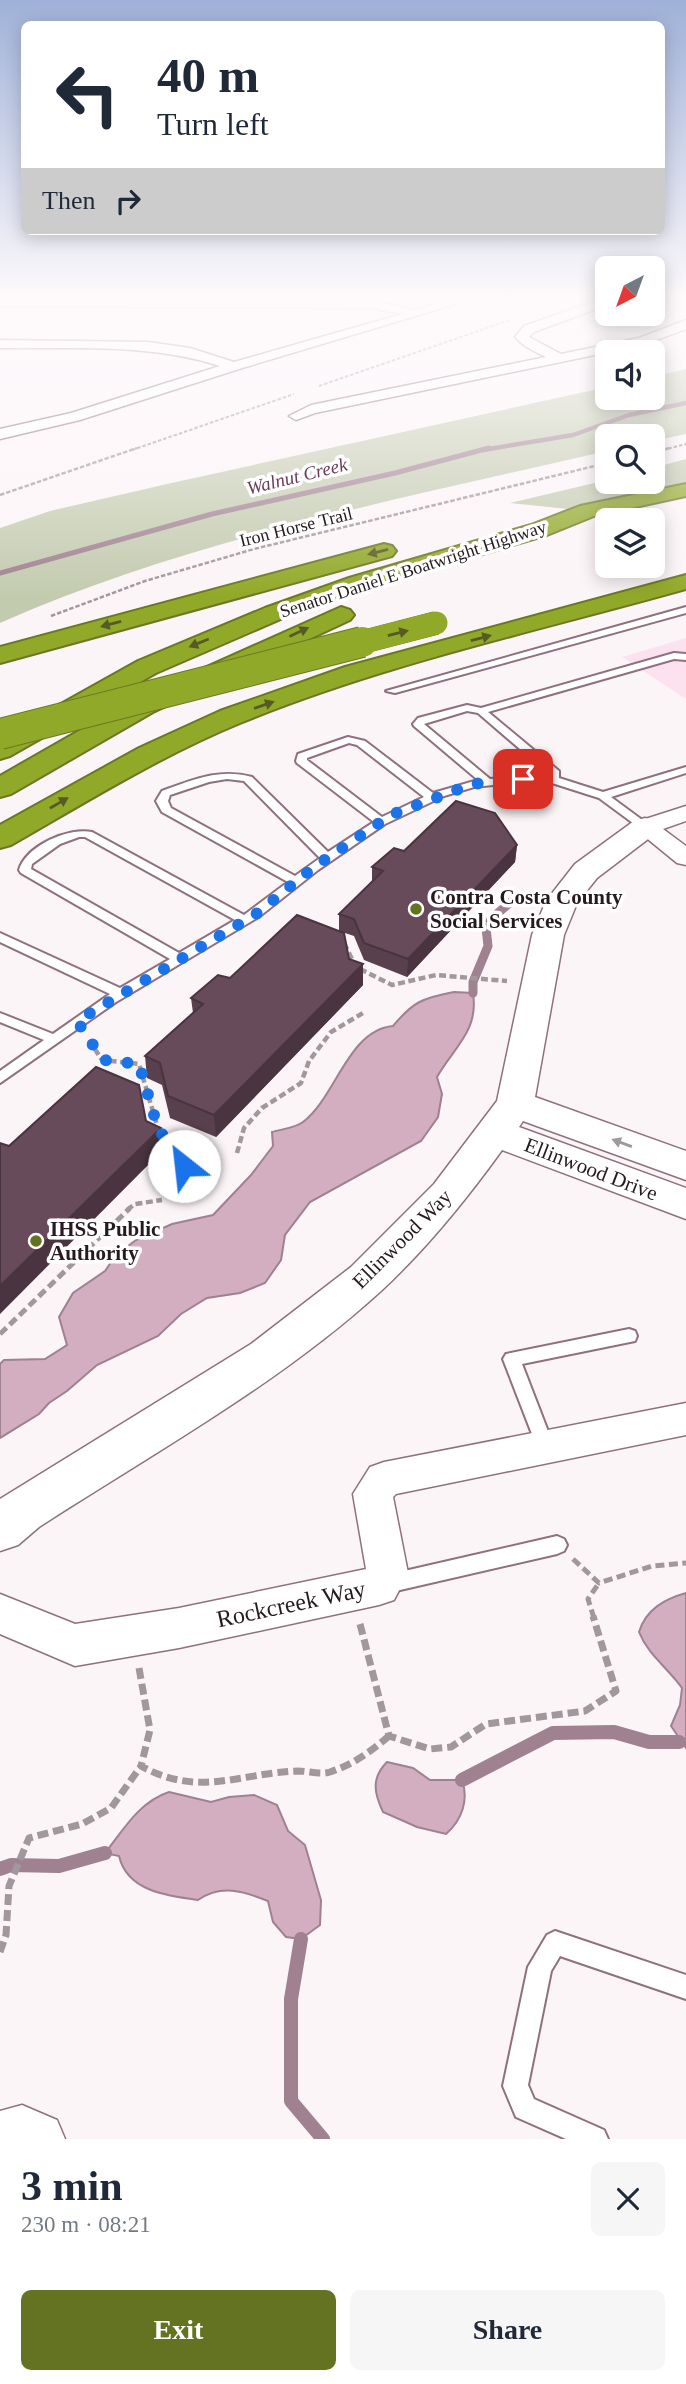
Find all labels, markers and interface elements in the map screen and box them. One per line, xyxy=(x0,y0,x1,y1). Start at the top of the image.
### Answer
text: 40 m xyxy=(157,48,259,103)
icon: left xyxy=(42,49,133,140)
text: Turn left xyxy=(157,106,269,142)
icon: right xyxy=(109,182,147,220)
text: Then xyxy=(42,186,95,215)
north arrow xyxy=(595,256,665,326)
map controls xyxy=(595,256,665,578)
button: sound xyxy=(595,340,665,410)
button: search xyxy=(595,424,665,494)
water label: Walnut Creek xyxy=(245,453,350,499)
street label: Iron Horse Trail xyxy=(237,503,355,551)
button: layers xyxy=(595,508,665,578)
street label: Senator Daniel E Boatwright Highway xyxy=(277,516,549,622)
one-way arrow xyxy=(366,547,388,558)
one-way arrow xyxy=(100,620,121,630)
one-way arrow xyxy=(289,626,309,638)
one-way arrow xyxy=(388,627,409,637)
one-way arrow xyxy=(470,632,492,643)
one-way arrow xyxy=(189,638,210,649)
one-way arrow xyxy=(253,699,274,710)
pin xyxy=(493,749,553,809)
icon: arrive xyxy=(504,760,542,798)
one-way arrow xyxy=(49,797,68,809)
place label: Contra Costa County Social Services xyxy=(430,885,623,933)
marker: Contra Costa County Social Services xyxy=(408,901,424,917)
position arrow xyxy=(147,1129,221,1203)
street label: Ellinwood Drive xyxy=(521,1133,661,1205)
one-way arrow xyxy=(611,1137,632,1148)
street label: Ellinwood Way xyxy=(347,1184,457,1294)
place label: IHSS Public Authority xyxy=(50,1217,160,1265)
marker: IHSS Public Authority xyxy=(28,1233,44,1249)
street label: Rockcreek Way xyxy=(214,1576,368,1632)
button: close xyxy=(591,2162,665,2236)
text: 3 min xyxy=(21,2163,123,2209)
text: 230 m · 08:21 xyxy=(21,2212,151,2237)
button: Exit xyxy=(21,2290,336,2370)
button: Share xyxy=(350,2290,665,2370)

